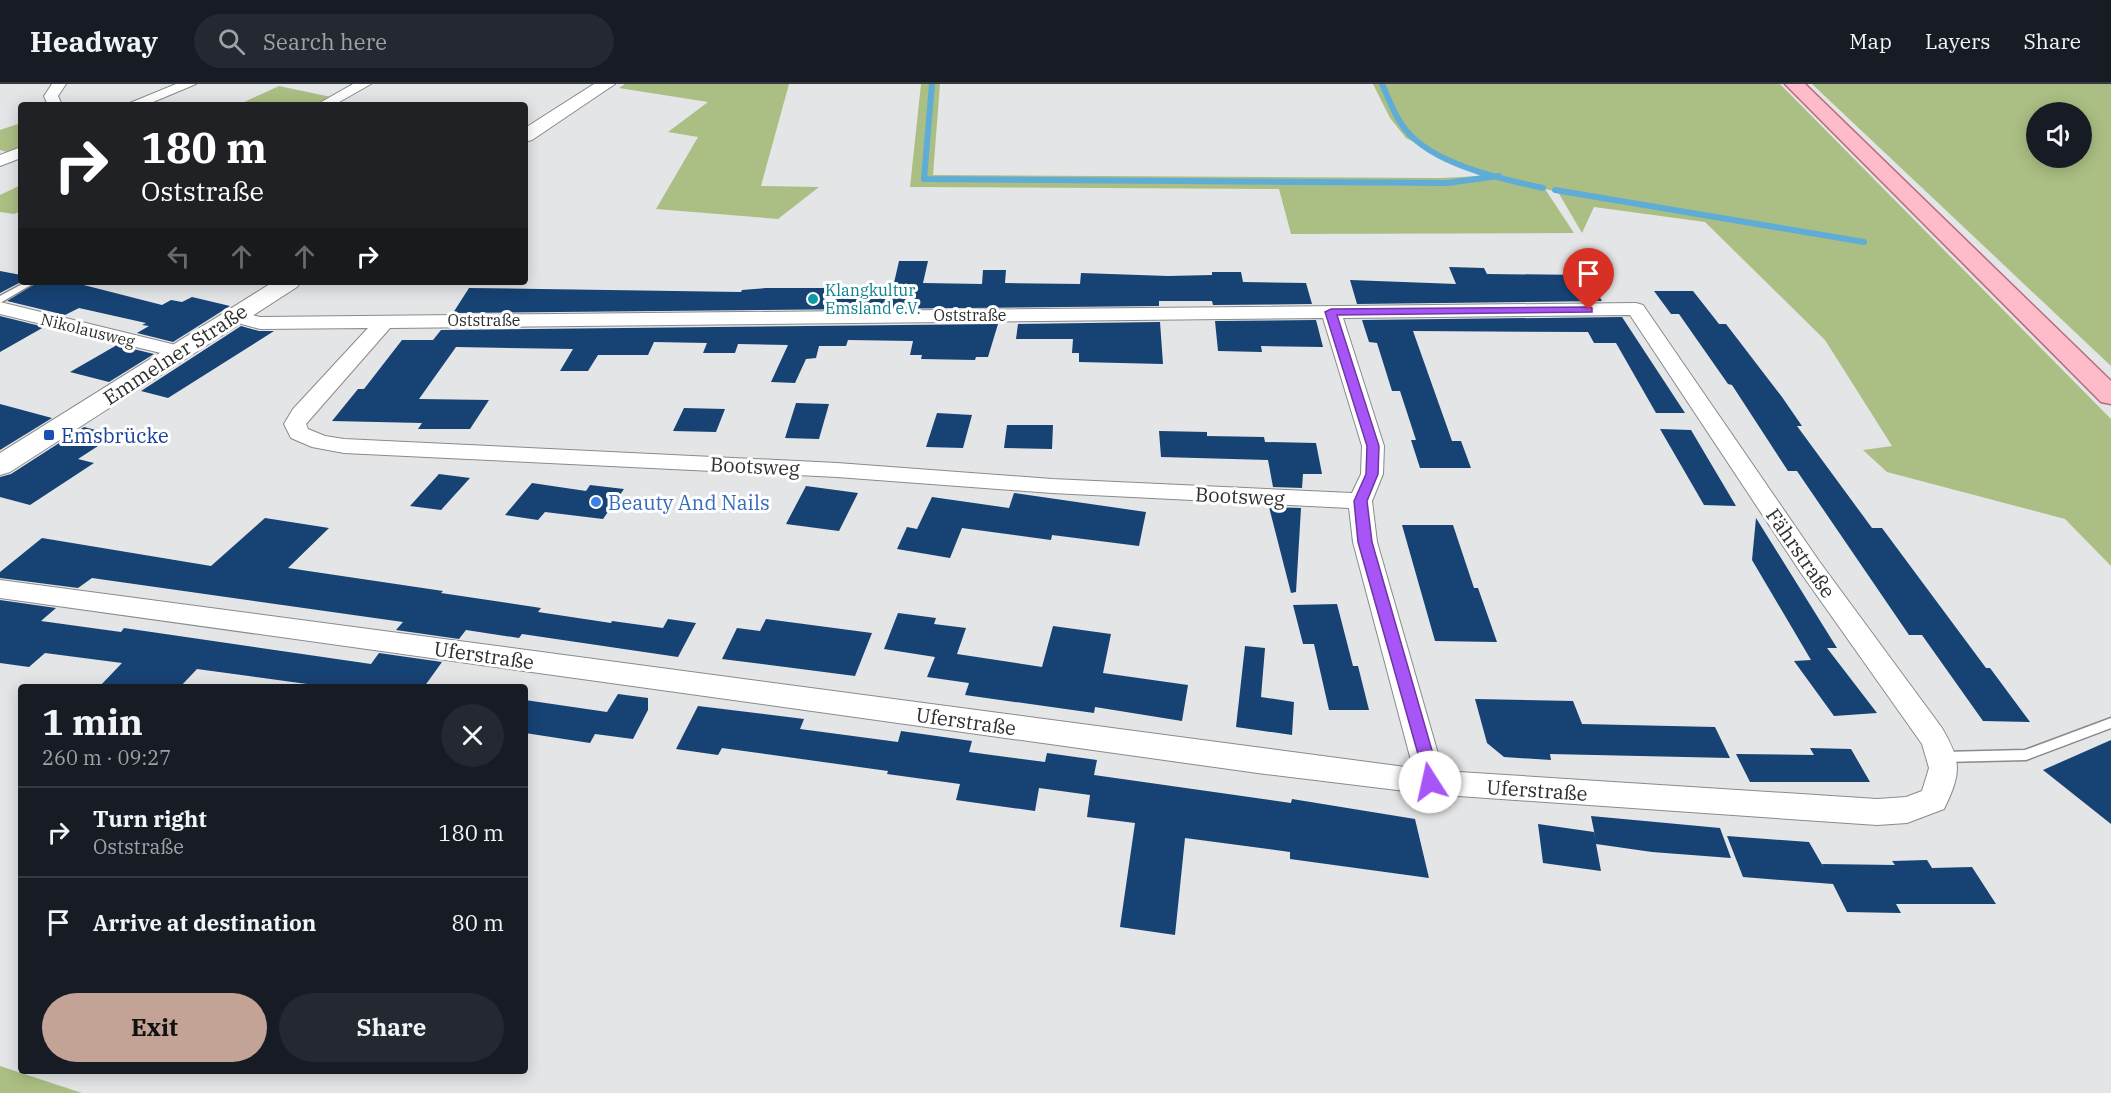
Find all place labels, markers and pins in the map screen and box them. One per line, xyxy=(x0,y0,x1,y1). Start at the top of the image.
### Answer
pin xyxy=(1563,248,1614,310)
place label: Klangkultur Emsland e.V. xyxy=(825,280,921,318)
marker: Klangkultur Emsland e.V. xyxy=(806,292,820,306)
place label: Emsbrücke xyxy=(61,422,169,449)
marker: Emsbrücke xyxy=(42,428,56,442)
place label: Beauty And Nails xyxy=(608,489,770,516)
marker: Beauty And Nails xyxy=(589,495,603,509)

